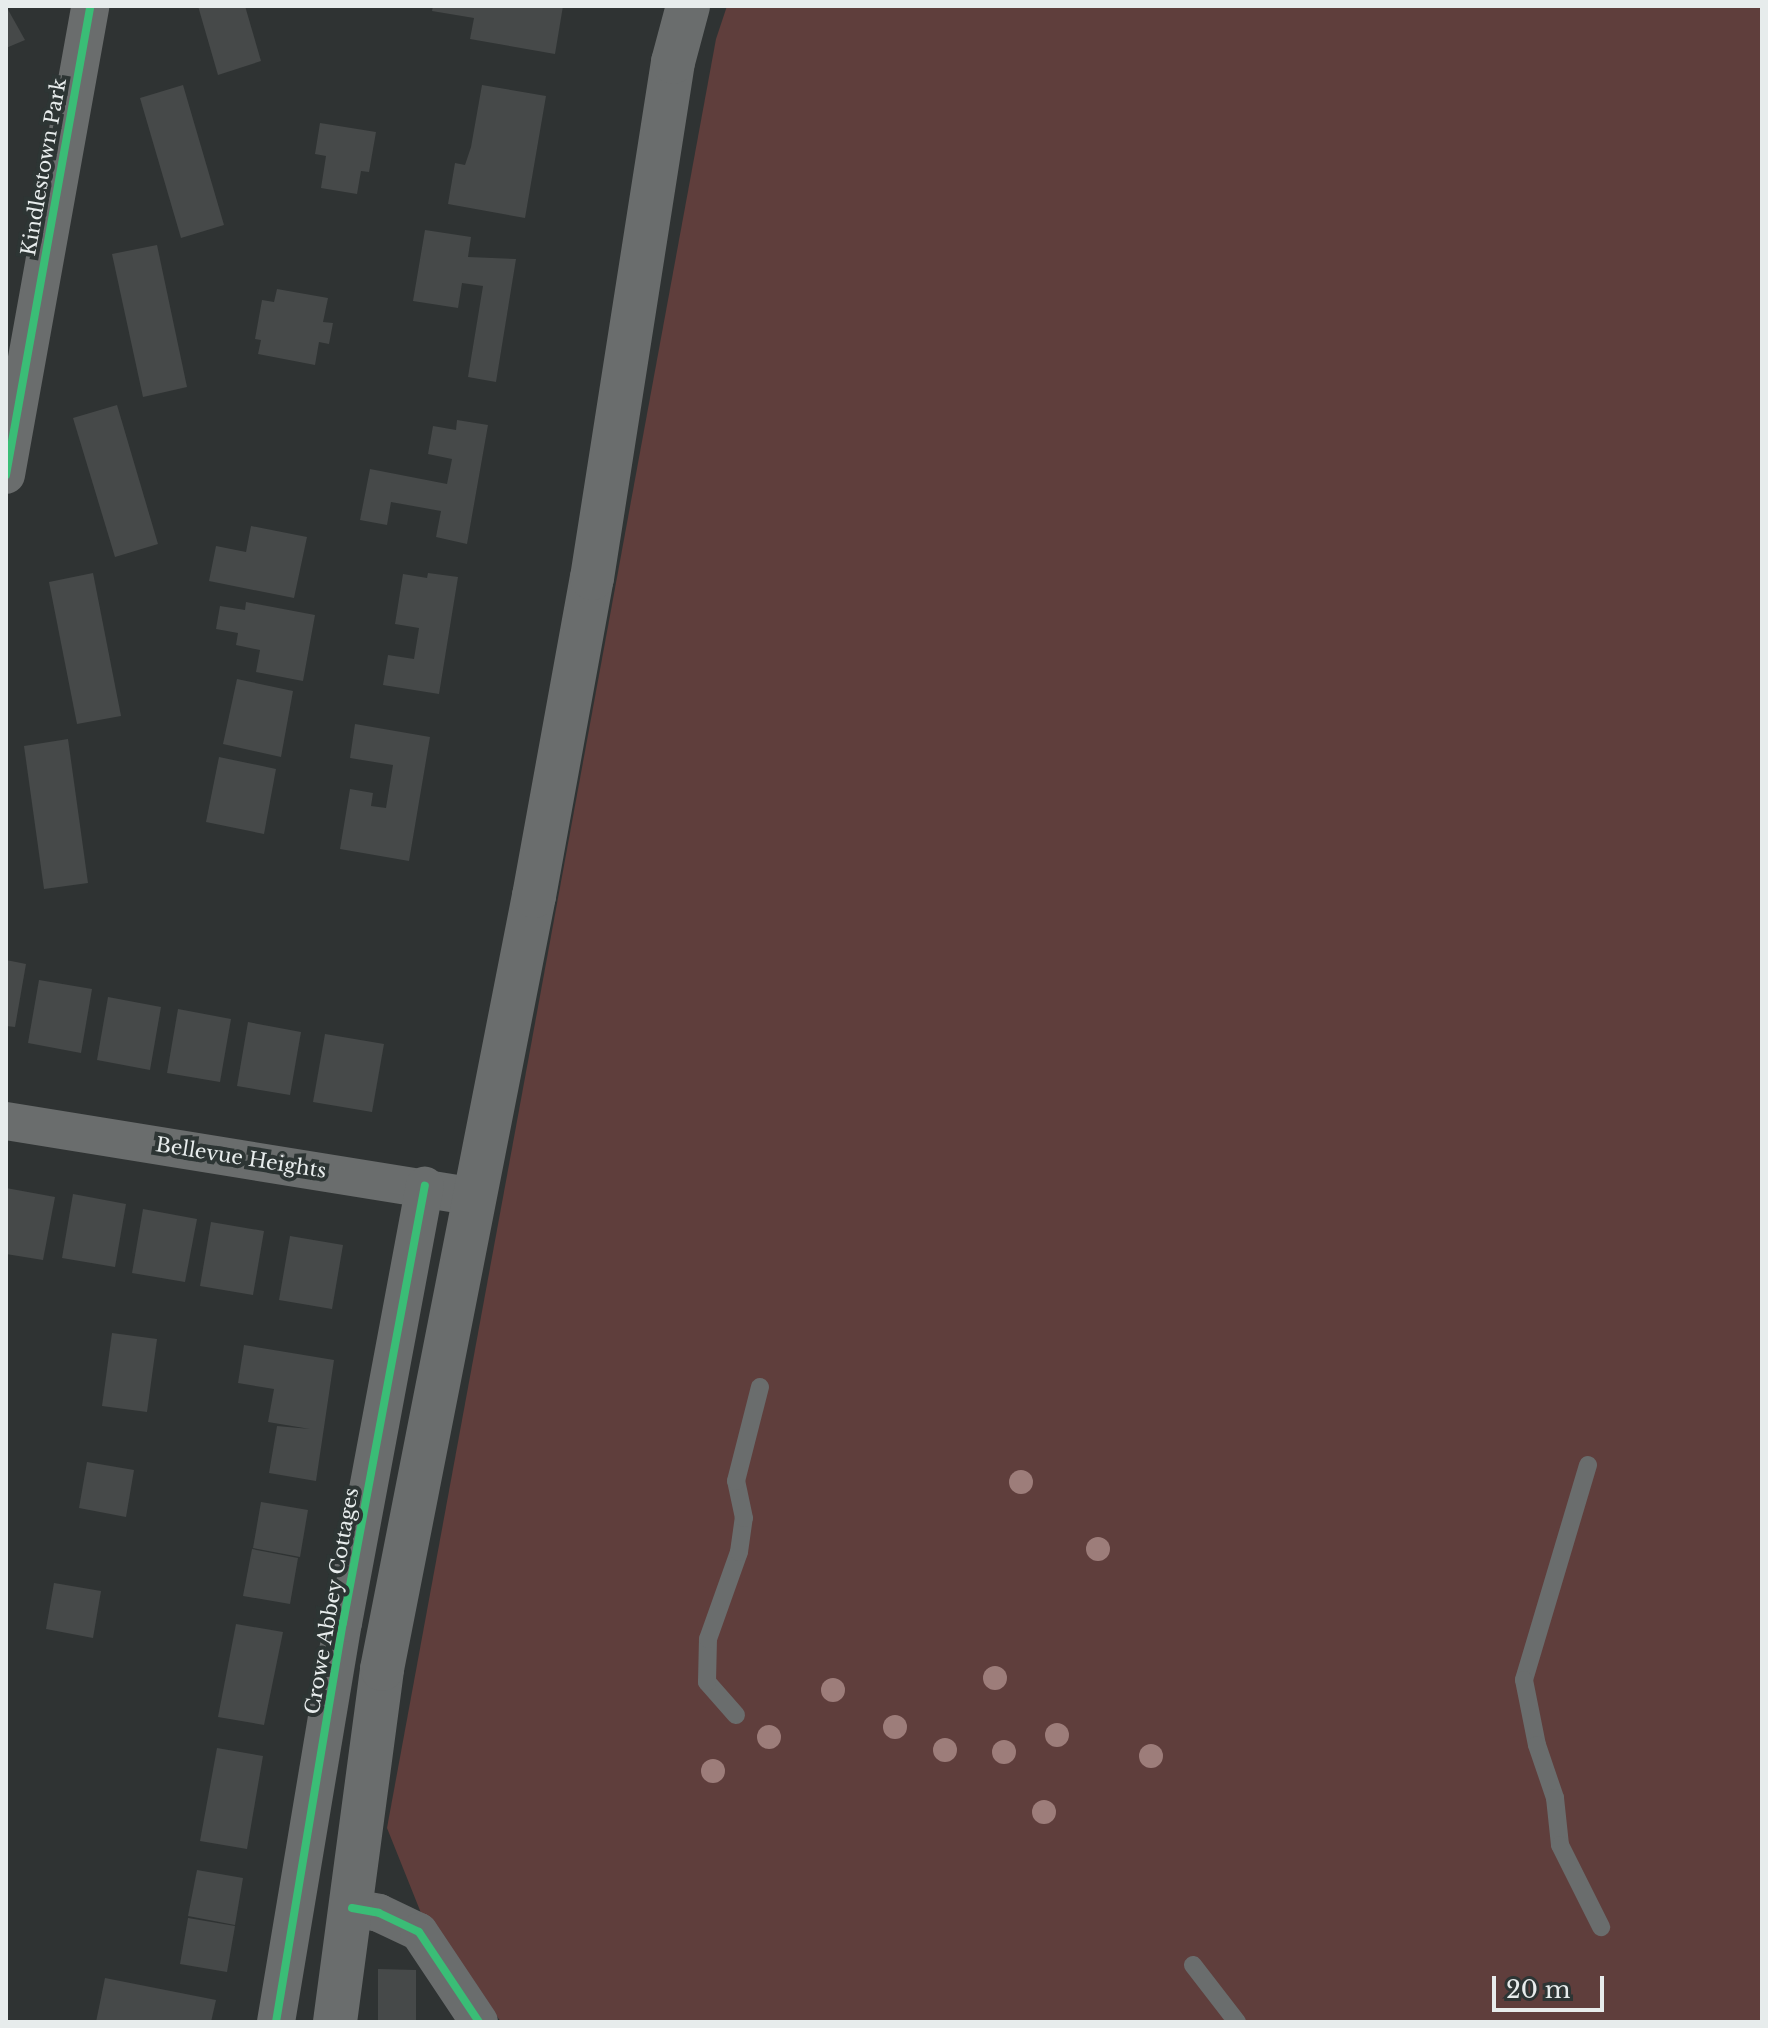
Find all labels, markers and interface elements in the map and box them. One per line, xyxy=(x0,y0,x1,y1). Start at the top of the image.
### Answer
street label: Kindlestown Park xyxy=(17,76,71,258)
street label: Bellevue Heights xyxy=(154,1133,328,1183)
street label: Crowe Abbey Cottages xyxy=(300,1485,364,1717)
scale bar xyxy=(1496,1960,1608,2010)
text: 20 m xyxy=(1506,1975,1571,2004)

